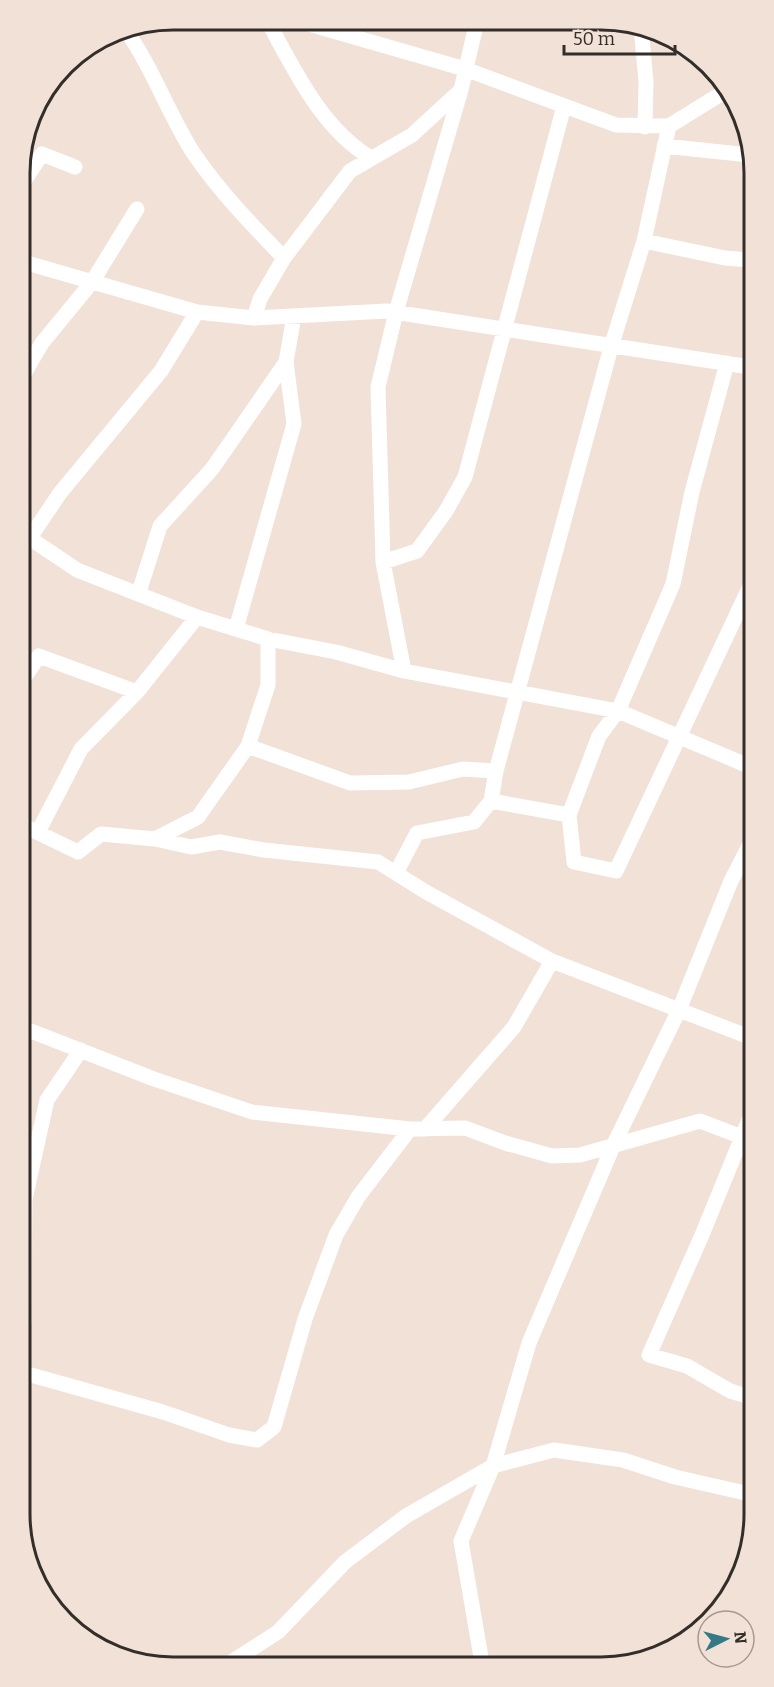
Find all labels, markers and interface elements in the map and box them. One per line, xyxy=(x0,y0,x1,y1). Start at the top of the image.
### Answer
scale bar xyxy=(564,18,675,56)
text: 50 m xyxy=(573,28,615,50)
north arrow xyxy=(696,1609,756,1669)
text: N xyxy=(730,1630,751,1645)

